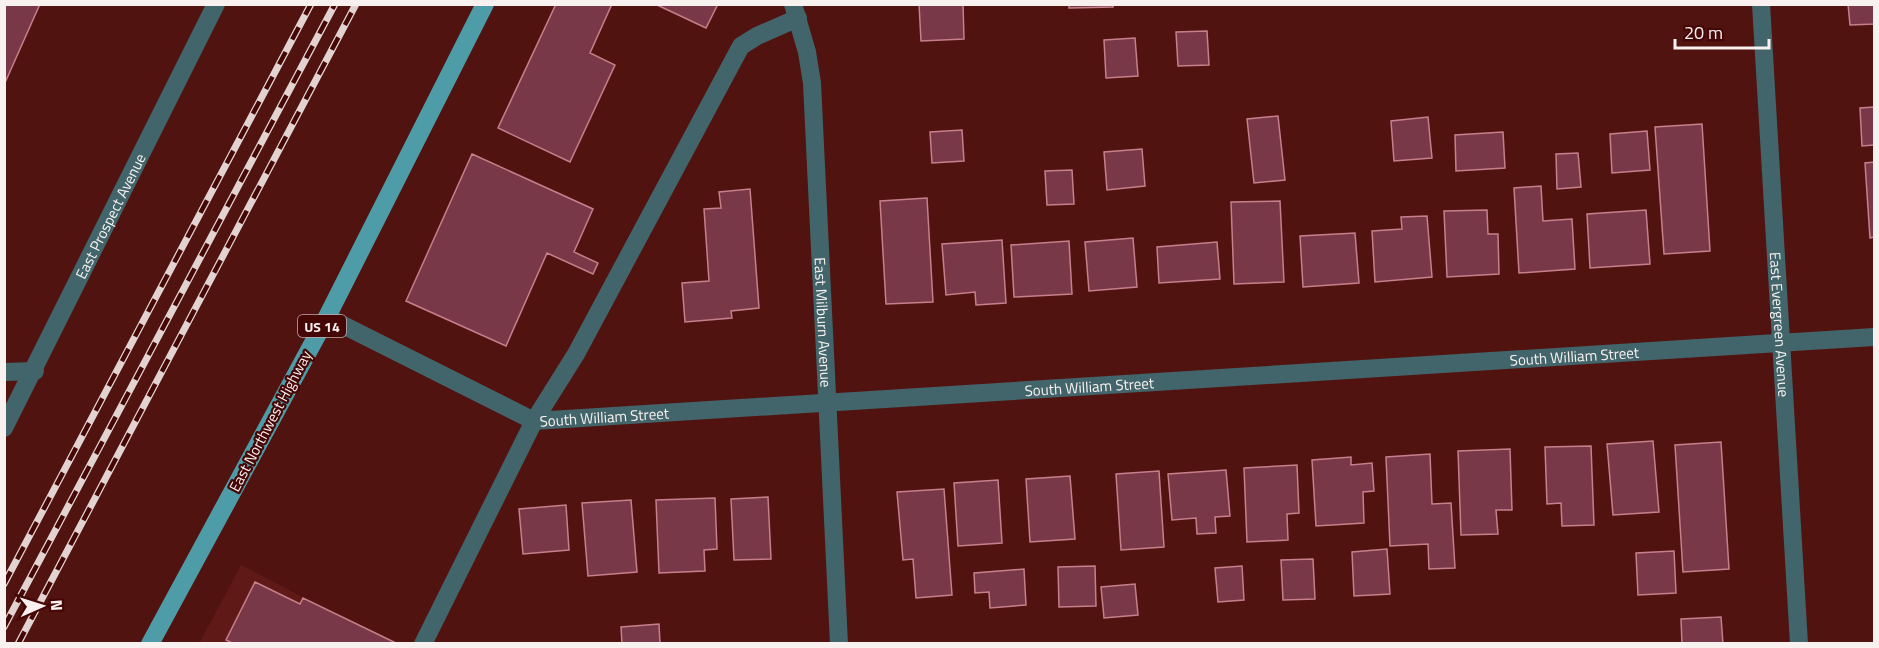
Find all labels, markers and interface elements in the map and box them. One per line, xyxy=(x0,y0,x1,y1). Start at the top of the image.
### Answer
scale bar xyxy=(1675,12,1770,50)
text: 20 m xyxy=(1684,19,1723,46)
street label: East Prospect Avenue xyxy=(69,149,151,283)
street label: East Evergreen Avenue xyxy=(1764,251,1796,398)
street label: East Milburn Avenue xyxy=(809,257,838,388)
road number: US 14 xyxy=(298,315,346,337)
street label: South William Street xyxy=(1509,340,1640,371)
street label: East Northwest Highway xyxy=(223,346,317,496)
street label: South William Street xyxy=(1024,371,1155,402)
street label: South William Street xyxy=(539,401,670,432)
north arrow xyxy=(12,576,72,636)
text: N xyxy=(45,599,69,611)

